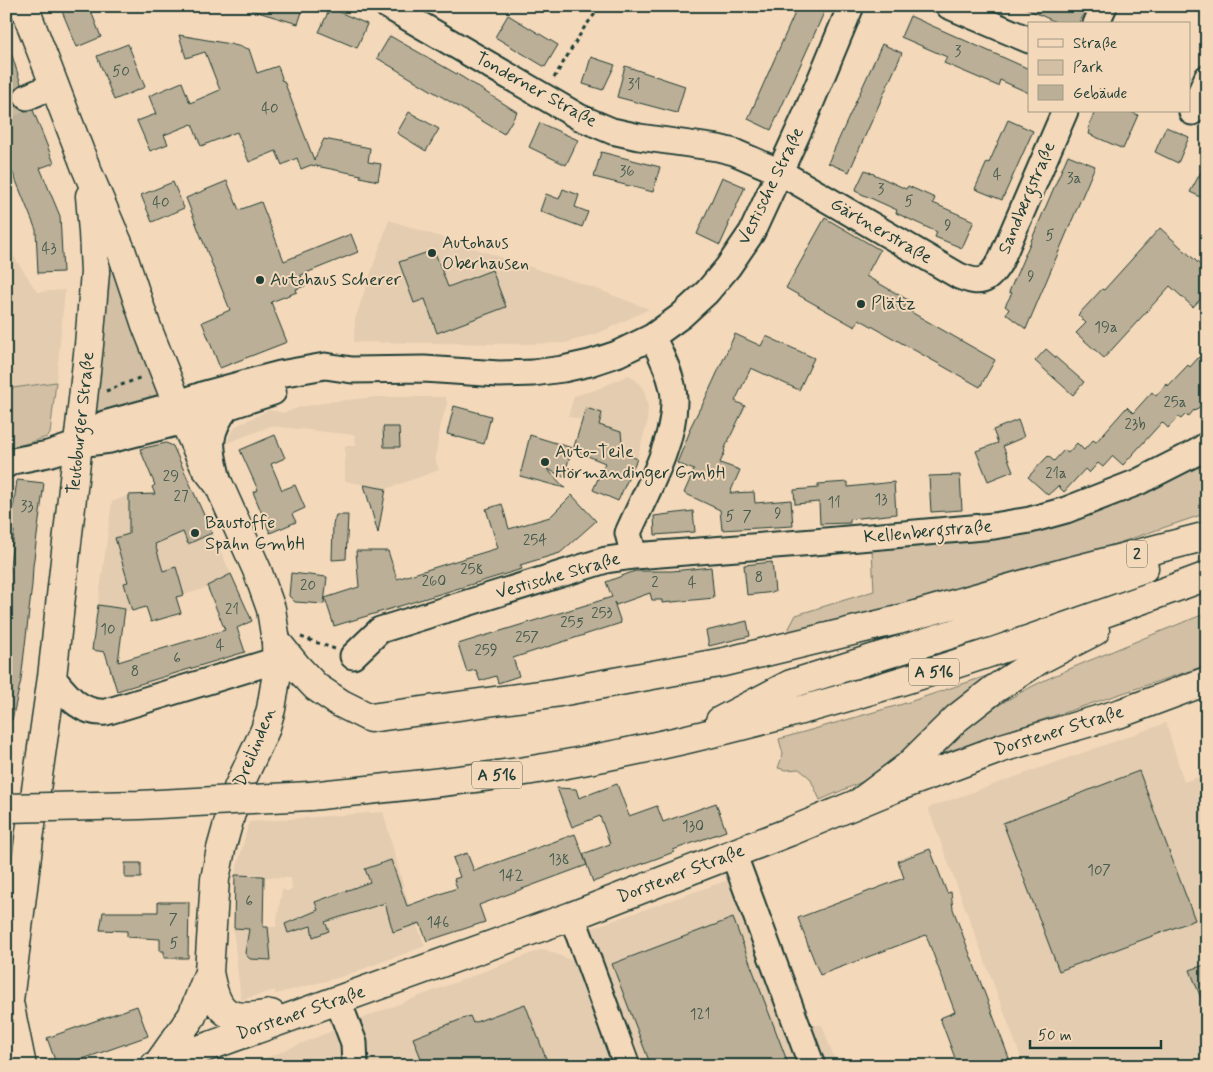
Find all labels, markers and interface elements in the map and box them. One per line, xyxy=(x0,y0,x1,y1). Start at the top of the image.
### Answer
legend xyxy=(1028,22,1190,112)
text: Straße xyxy=(1073,34,1117,54)
house number: 3 xyxy=(955,42,962,62)
street label: Tonderner Straße xyxy=(471,47,601,134)
text: Park xyxy=(1073,58,1103,78)
house number: 50 xyxy=(112,62,130,82)
house number: 31 xyxy=(627,75,641,95)
text: Gebäude xyxy=(1073,84,1127,104)
house number: 40 xyxy=(261,99,279,119)
street label: Vestische Straße xyxy=(732,123,810,249)
street label: Sandbergstraße xyxy=(992,138,1063,259)
house number: 36 xyxy=(619,162,635,182)
house number: 4 xyxy=(993,165,1002,185)
house number: 3a xyxy=(1067,169,1082,189)
house number: 3 xyxy=(878,180,885,200)
street label: Gärtnerstraße xyxy=(826,192,936,270)
house number: 5 xyxy=(904,192,914,212)
house number: 40 xyxy=(152,193,170,213)
house number: 9 xyxy=(944,216,952,236)
house number: 5 xyxy=(1045,226,1055,246)
place label: Autohaus Oberhausen xyxy=(442,231,529,276)
house number: 43 xyxy=(41,239,57,259)
marker: Autohaus Oberhausen xyxy=(426,247,438,259)
house number: 9 xyxy=(1027,267,1035,287)
place label: Autohaus Scherer xyxy=(270,268,402,292)
marker: Autohaus Scherer xyxy=(254,274,266,286)
place label: Plätz xyxy=(871,292,916,316)
marker: Plätz xyxy=(855,298,867,310)
house number: 19a xyxy=(1094,318,1118,338)
street label: Teutoburger Straße xyxy=(62,350,102,496)
house number: 25a xyxy=(1163,393,1187,413)
house number: 23b xyxy=(1124,415,1146,435)
place label: Auto-Teile Hörmandinger GmbH xyxy=(555,440,725,486)
marker: Auto-Teile Hörmandinger GmbH xyxy=(539,456,551,468)
house number: 21a xyxy=(1045,464,1067,484)
house number: 29 xyxy=(163,467,179,487)
house number: 27 xyxy=(174,487,189,507)
house number: 13 xyxy=(874,490,888,510)
house number: 11 xyxy=(827,493,841,513)
house number: 33 xyxy=(20,497,34,517)
house number: 9 xyxy=(774,504,782,524)
house number: 5 xyxy=(725,507,735,527)
house number: 7 xyxy=(742,507,752,527)
place label: Baustoffe Spahn GmbH xyxy=(205,511,305,556)
street label: Kellenbergstraße xyxy=(863,514,993,552)
marker: Baustoffe Spahn GmbH xyxy=(189,527,201,539)
house number: 254 xyxy=(523,531,547,551)
road number: 2 xyxy=(1127,540,1147,568)
street label: Vestische Straße xyxy=(493,547,623,605)
house number: 258 xyxy=(460,560,484,580)
house number: 8 xyxy=(755,568,763,588)
house number: 260 xyxy=(422,572,446,592)
house number: 2 xyxy=(651,573,659,593)
house number: 4 xyxy=(688,573,697,593)
house number: 20 xyxy=(300,576,316,596)
house number: 21 xyxy=(225,600,239,620)
house number: 253 xyxy=(591,604,613,624)
house number: 255 xyxy=(560,613,584,633)
house number: 10 xyxy=(100,620,116,640)
house number: 257 xyxy=(515,628,539,648)
house number: 4 xyxy=(216,636,225,656)
house number: 259 xyxy=(474,641,498,661)
house number: 6 xyxy=(173,649,181,669)
road number: A 516 xyxy=(909,659,959,686)
house number: 8 xyxy=(131,662,139,682)
street label: Dorstener Straße xyxy=(991,700,1127,762)
street label: Dreilinden xyxy=(228,704,282,790)
road number: A 516 xyxy=(472,762,522,788)
house number: 130 xyxy=(682,817,704,837)
street label: Dorstener Straße xyxy=(614,839,748,909)
house number: 138 xyxy=(548,850,570,870)
house number: 107 xyxy=(1087,861,1111,881)
house number: 142 xyxy=(499,866,523,886)
house number: 6 xyxy=(245,892,253,912)
house number: 7 xyxy=(168,910,178,930)
house number: 146 xyxy=(427,913,449,933)
house number: 5 xyxy=(169,934,179,954)
street label: Dorstener Straße xyxy=(234,980,369,1046)
house number: 121 xyxy=(690,1005,710,1025)
scale bar xyxy=(1030,1017,1162,1049)
text: 50 m xyxy=(1038,1026,1072,1046)

